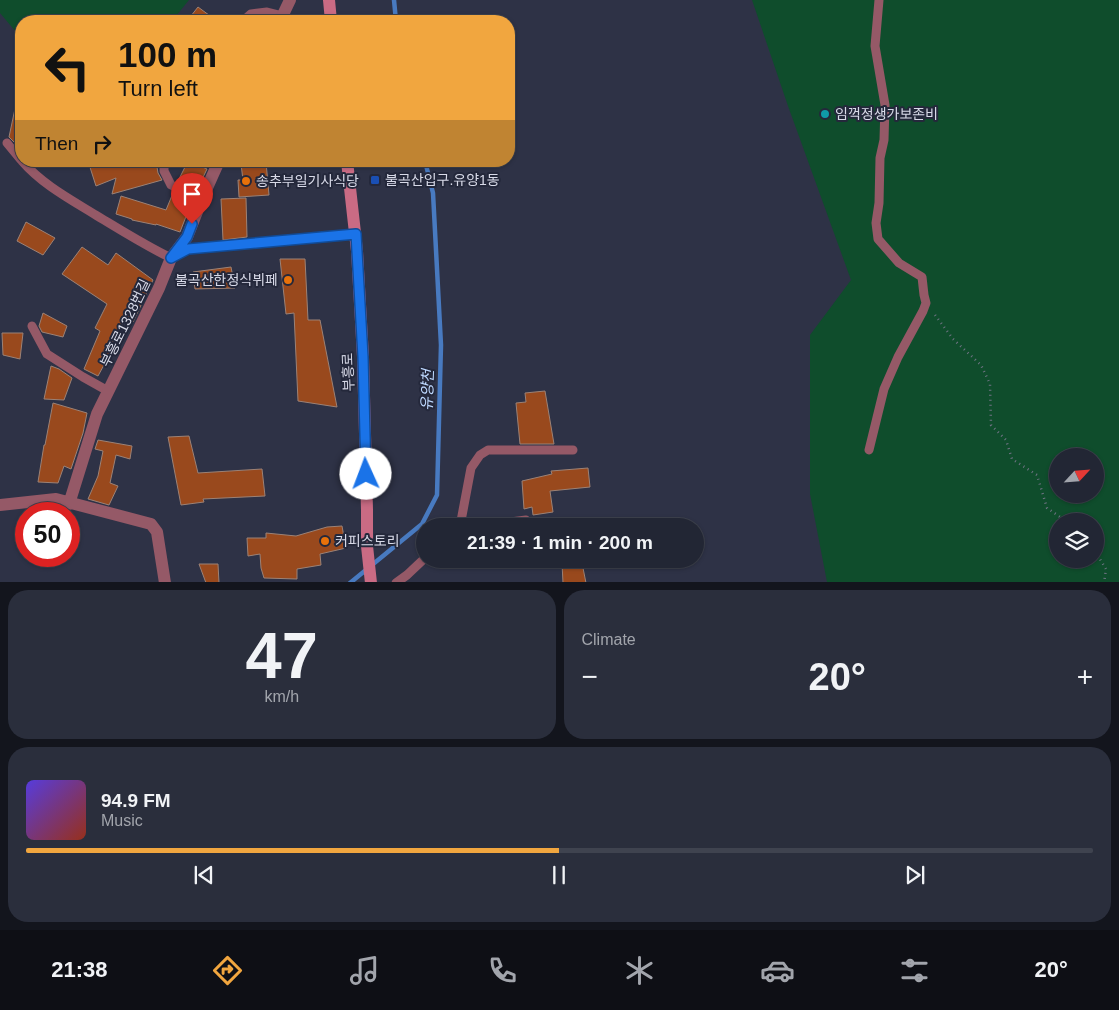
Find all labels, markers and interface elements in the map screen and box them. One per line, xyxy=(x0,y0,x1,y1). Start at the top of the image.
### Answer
icon: left xyxy=(35,35,100,100)
text: 100 m xyxy=(118,35,217,74)
text: Turn left xyxy=(118,76,198,101)
place label: 임꺽정생가보존비 xyxy=(835,106,938,122)
marker: 임꺽정생가보존비 xyxy=(819,108,831,120)
icon: right xyxy=(88,130,116,158)
text: Then xyxy=(35,133,78,154)
place label: 불곡산입구.유양1동 xyxy=(385,172,500,188)
pin xyxy=(171,173,213,224)
place label: 송추부일기사식당 xyxy=(256,173,359,189)
marker: 불곡산입구.유양1동 xyxy=(369,174,381,186)
marker: 송추부일기사식당 xyxy=(240,175,252,187)
icon: arrive xyxy=(178,180,206,208)
place label: 불곡산한정식뷔페 xyxy=(175,272,278,288)
marker: 불곡산한정식뷔페 xyxy=(282,274,294,286)
street label: 부흥로1328번길 xyxy=(97,277,153,369)
street label: 부흥로 xyxy=(339,352,357,392)
water label: 유양천 xyxy=(418,367,436,411)
position arrow xyxy=(339,447,391,499)
north arrow xyxy=(1049,448,1104,502)
map controls xyxy=(1049,448,1104,568)
speed limit sign: 50 xyxy=(15,502,80,567)
button: layers xyxy=(1049,513,1104,568)
text: 21:39 · 1 min · 200 m xyxy=(467,532,653,553)
place label: 커피스토리 xyxy=(335,533,399,549)
marker: 커피스토리 xyxy=(319,535,331,547)
text: 47 xyxy=(246,619,318,692)
text: Climate xyxy=(582,631,636,648)
text: 20° xyxy=(809,656,866,698)
text: − xyxy=(582,661,598,692)
text: + xyxy=(1077,661,1093,692)
text: km/h xyxy=(264,688,299,705)
text: 94.9 FM xyxy=(101,790,171,811)
text: Music xyxy=(101,812,143,829)
icon: previous xyxy=(190,861,218,889)
icon: pause xyxy=(545,861,573,889)
icon: next xyxy=(901,861,929,889)
icon: directions xyxy=(210,953,245,988)
icon: music xyxy=(347,953,382,988)
icon: phone xyxy=(485,953,520,988)
icon: climate xyxy=(622,953,657,988)
icon: car xyxy=(760,953,795,988)
icon: filters xyxy=(897,953,932,988)
text: 21:38 xyxy=(51,957,107,982)
text: 20° xyxy=(1034,957,1068,982)

